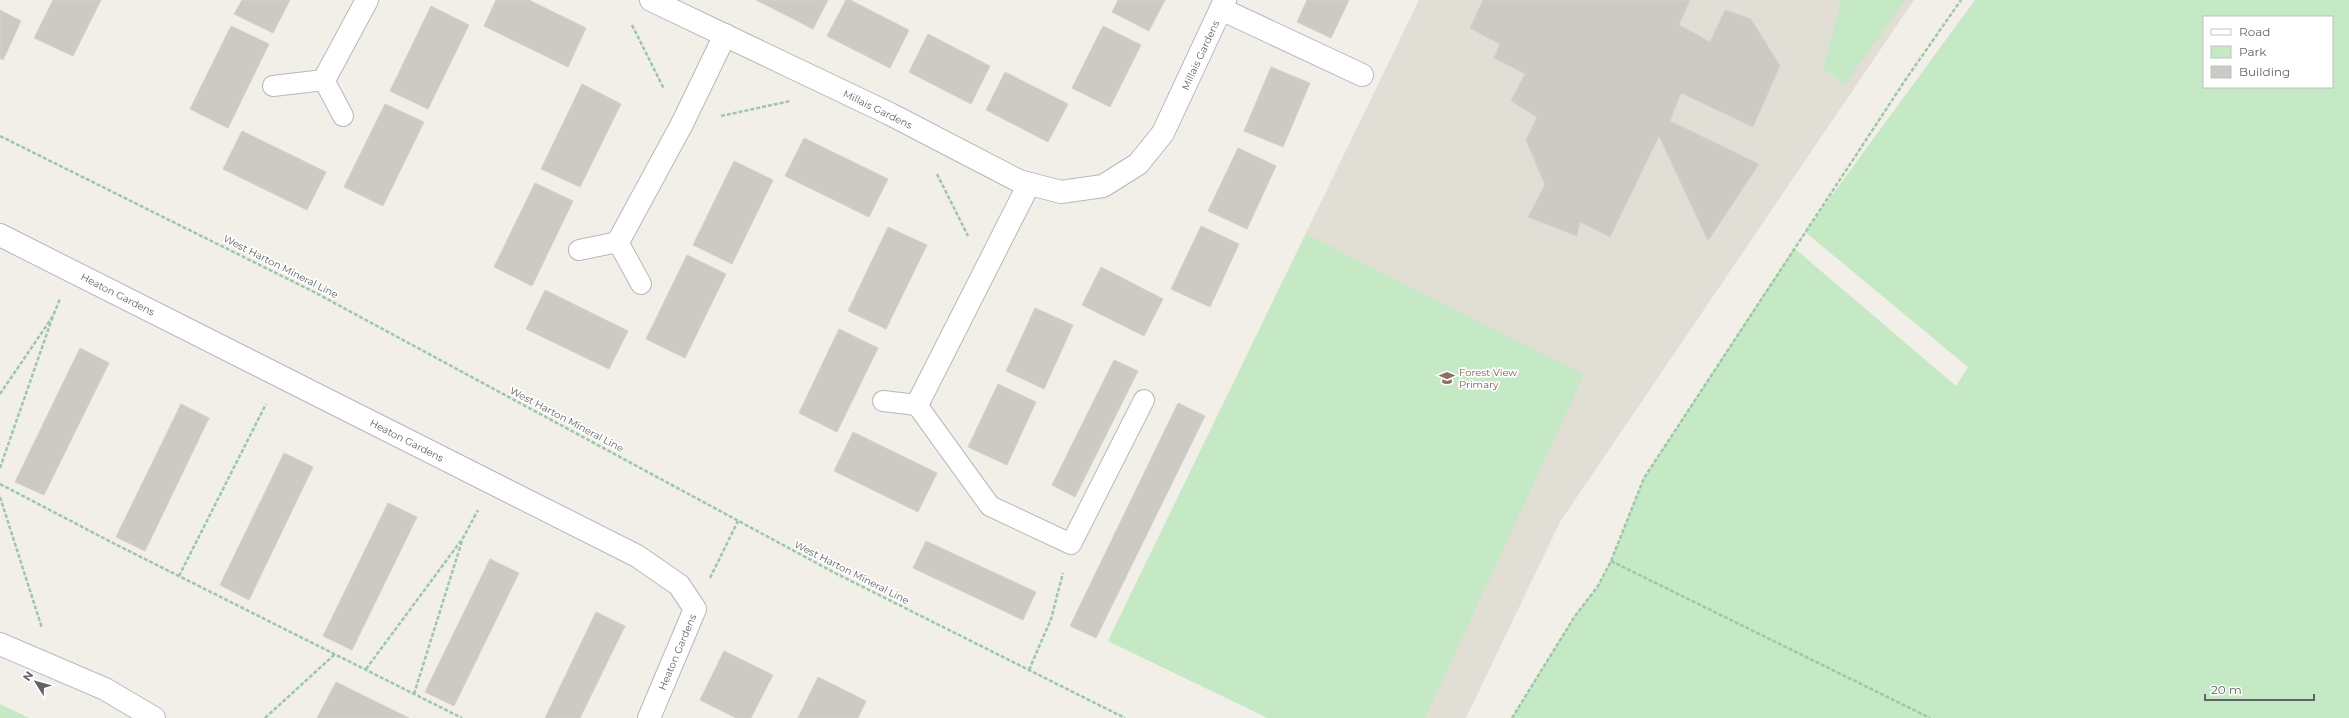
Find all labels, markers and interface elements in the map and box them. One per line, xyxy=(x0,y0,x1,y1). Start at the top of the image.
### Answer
legend xyxy=(2203,16,2333,88)
street label: Millais Gardens xyxy=(1179,18,1222,92)
text: Road xyxy=(2239,24,2270,39)
text: Park xyxy=(2239,44,2267,59)
text: Building xyxy=(2239,64,2290,79)
street label: Millais Gardens xyxy=(841,87,915,132)
street label: West Harton Mineral Line xyxy=(221,232,340,301)
street label: Heaton Gardens xyxy=(79,270,157,319)
place label: Forest View Primary xyxy=(1459,366,1517,391)
school or university icon: Forest View Primary xyxy=(1438,369,1456,387)
street label: West Harton Mineral Line xyxy=(508,384,626,455)
street label: Heaton Gardens xyxy=(368,416,446,465)
street label: West Harton Mineral Line xyxy=(792,538,911,607)
street label: Heaton Gardens xyxy=(656,612,699,692)
north arrow xyxy=(16,662,56,702)
text: N xyxy=(20,668,36,684)
scale bar xyxy=(2205,676,2314,702)
text: 20 m xyxy=(2211,682,2242,697)

